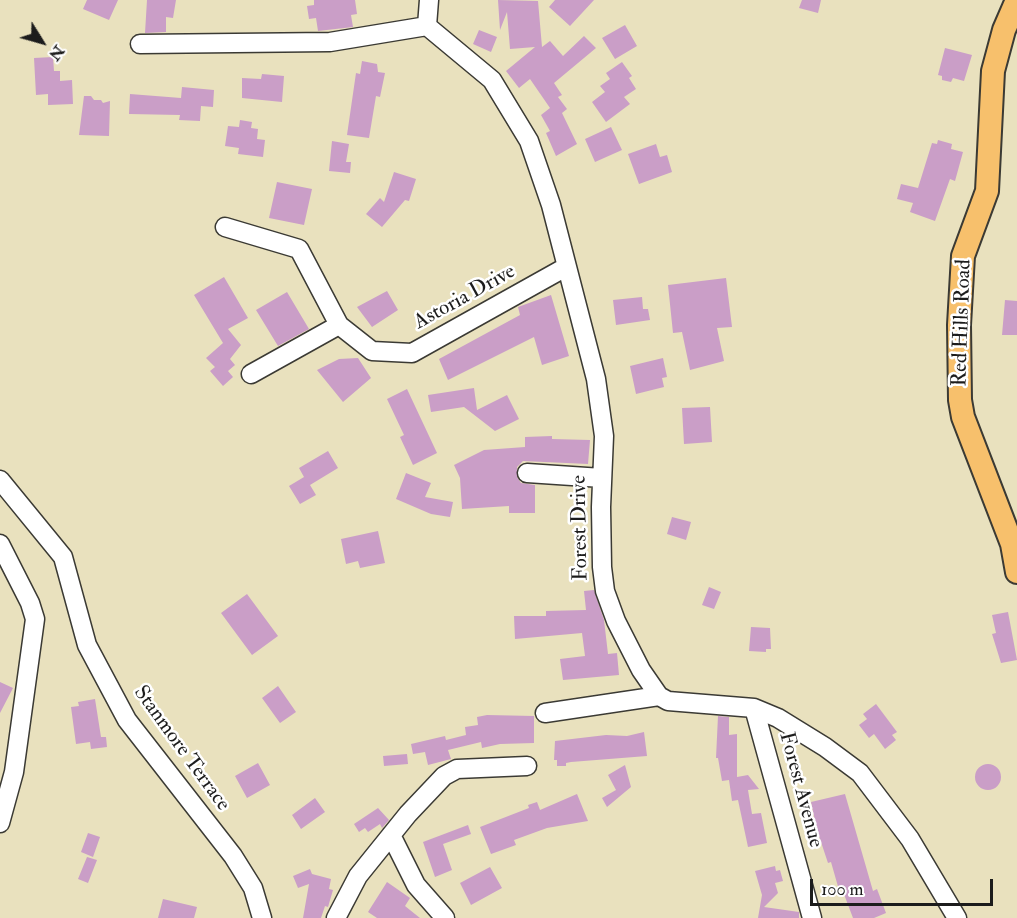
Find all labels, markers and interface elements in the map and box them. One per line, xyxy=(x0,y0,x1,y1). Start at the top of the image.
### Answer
north arrow xyxy=(12,12,72,72)
text: N xyxy=(44,41,69,65)
street label: Red Hills Road xyxy=(948,259,978,387)
street label: Astoria Drive xyxy=(410,260,520,336)
street label: Forest Drive xyxy=(567,475,595,581)
street label: Stanmore Terrace xyxy=(127,682,235,816)
street label: Forest Avenue xyxy=(772,729,828,851)
scale bar xyxy=(813,867,996,905)
text: 100 m xyxy=(821,878,864,901)

